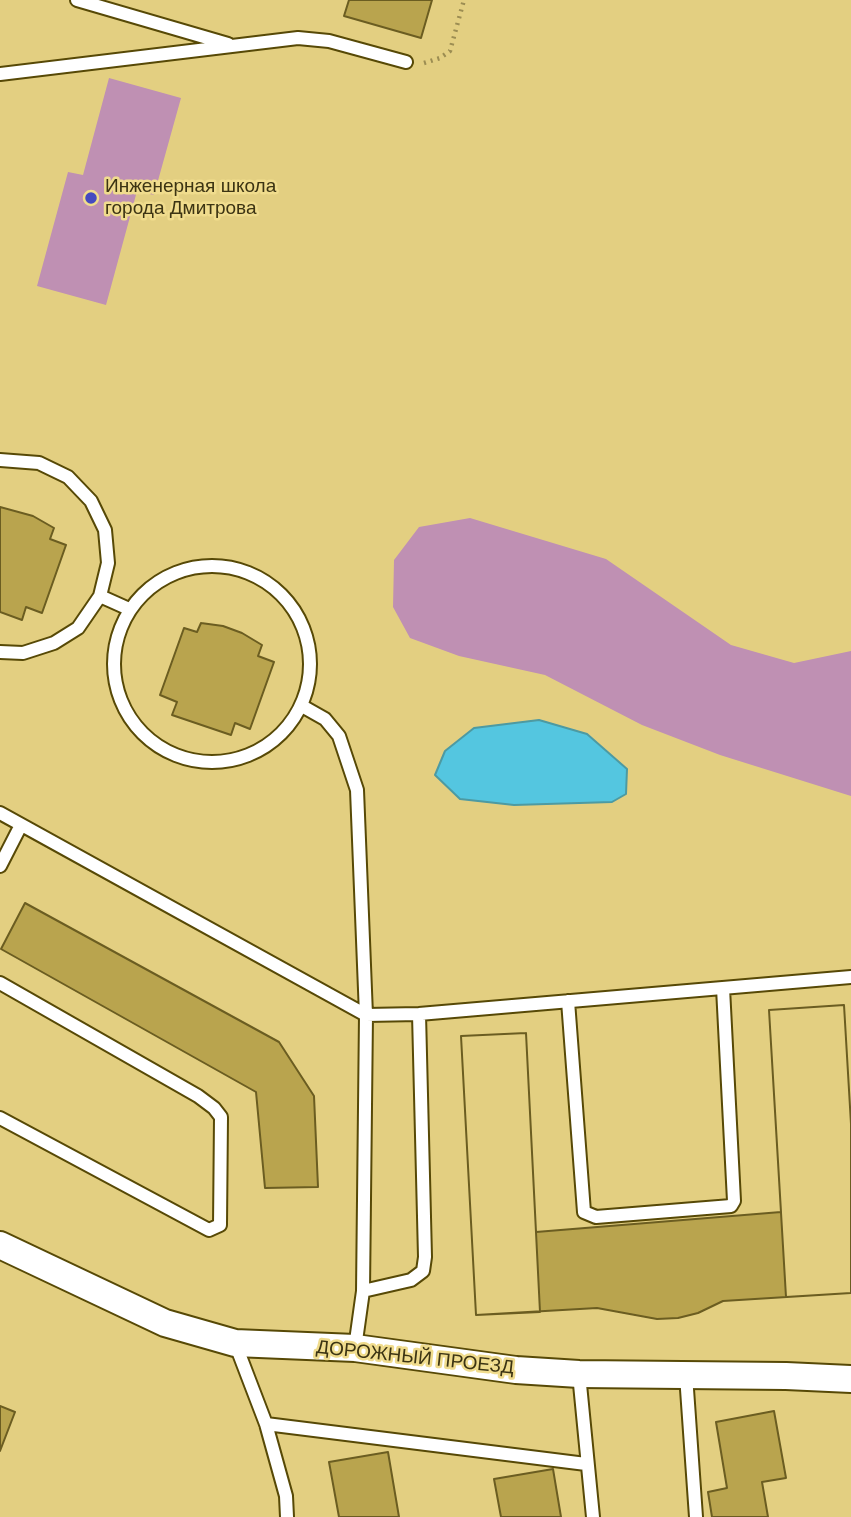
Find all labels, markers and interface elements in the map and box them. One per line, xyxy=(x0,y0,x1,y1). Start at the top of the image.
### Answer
place label: Инженерная школа города Дмитрова xyxy=(105,176,276,220)
marker: Инженерная школа города Дмитрова xyxy=(83,190,99,206)
street label: ДОРОЖНЫЙ ПРОЕЗД xyxy=(315,1336,515,1380)

